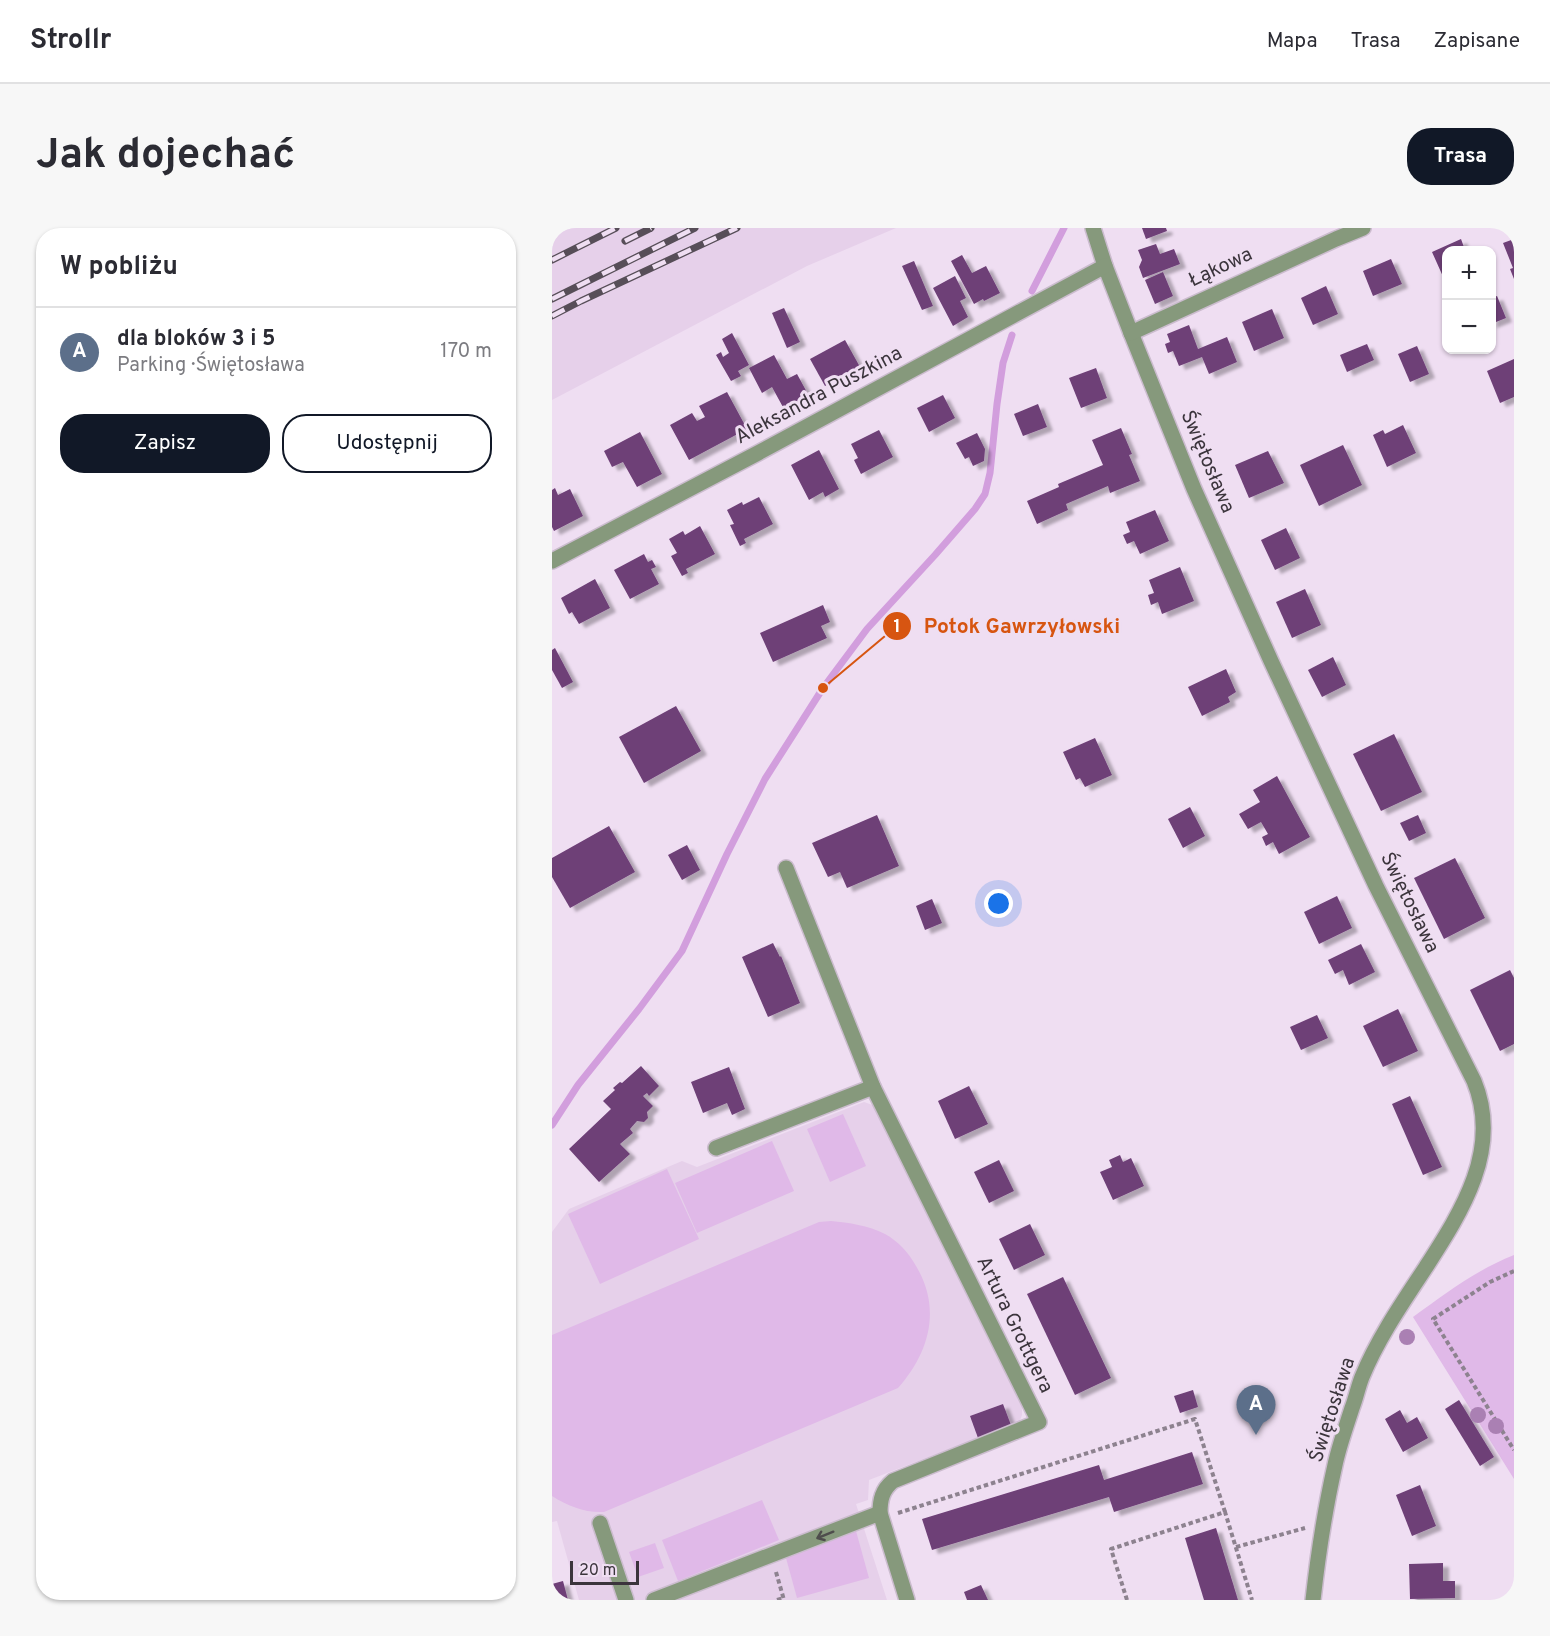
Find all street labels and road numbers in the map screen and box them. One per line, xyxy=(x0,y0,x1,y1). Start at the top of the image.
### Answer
street label: Łąkowa xyxy=(1185,242,1257,294)
street label: Aleksandra Puszkina xyxy=(731,341,907,451)
street label: Świętosława xyxy=(1174,406,1242,517)
street label: Świętosława xyxy=(1373,847,1446,958)
street label: Artura Grottgera xyxy=(970,1252,1058,1398)
street label: Świętosława xyxy=(1302,1353,1362,1466)

